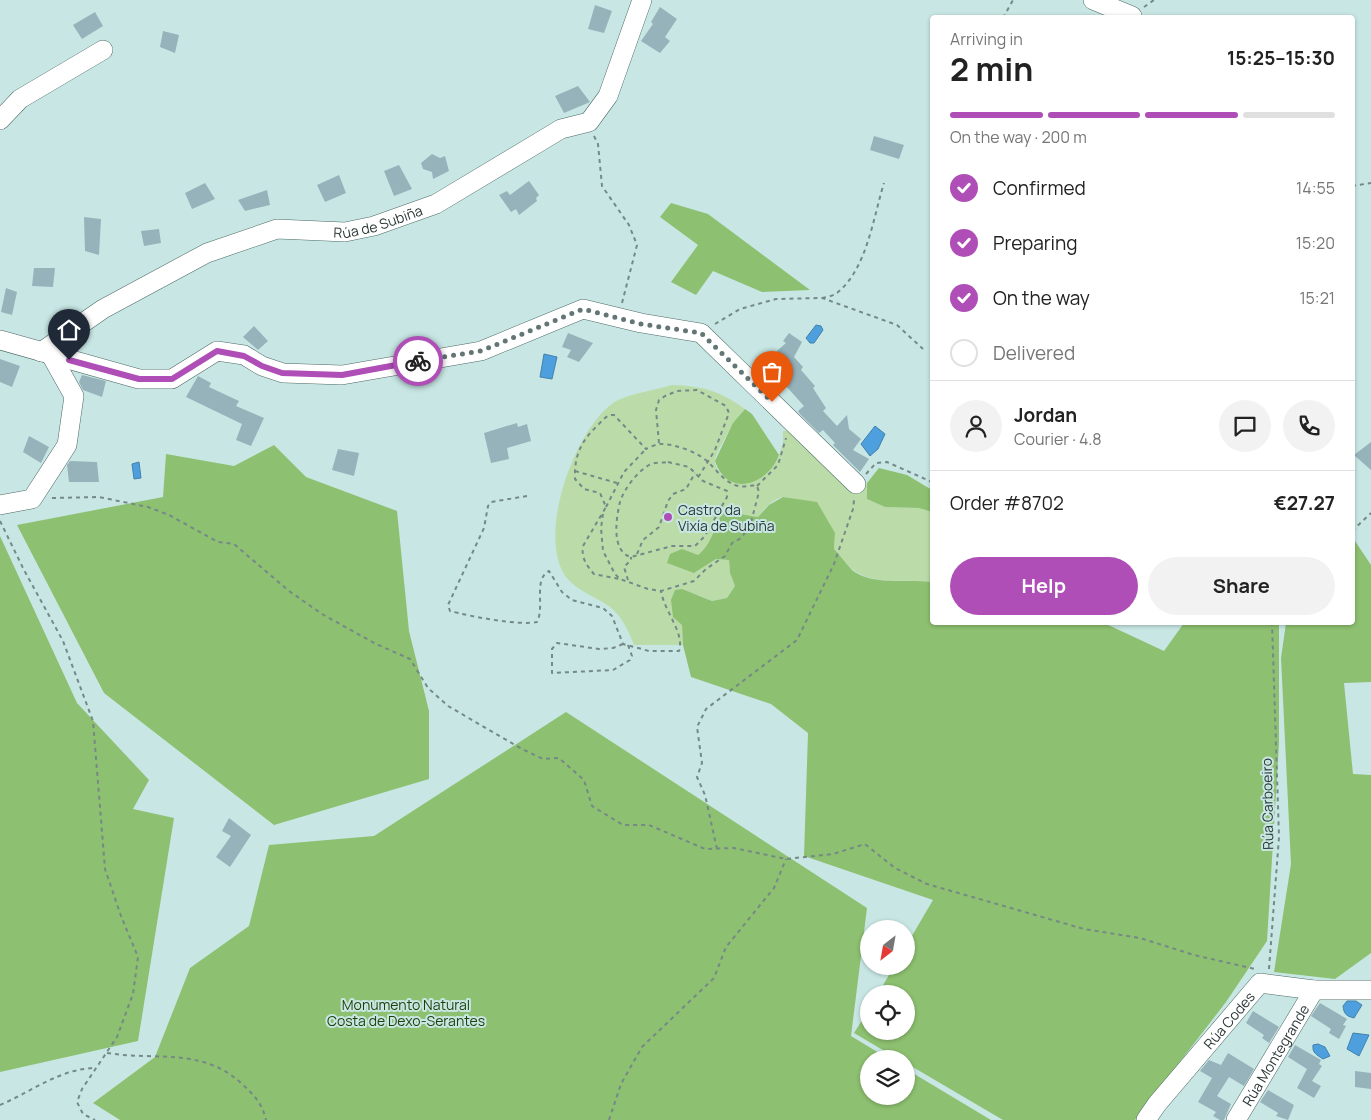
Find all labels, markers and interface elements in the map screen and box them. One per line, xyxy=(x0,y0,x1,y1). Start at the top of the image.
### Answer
text: Arriving in xyxy=(950,28,1023,50)
text: 15:25–15:30 xyxy=(1227,45,1335,71)
text: 2 min xyxy=(950,47,1033,91)
text: On the way · 200 m xyxy=(950,126,1087,148)
icon: check xyxy=(950,174,978,202)
text: Confirmed xyxy=(993,175,1086,201)
text: 14:55 xyxy=(1296,177,1335,199)
street label: Rúa de Subiña xyxy=(333,200,425,242)
icon: check xyxy=(950,229,978,257)
text: Preparing xyxy=(993,230,1078,256)
text: 15:20 xyxy=(1296,232,1335,254)
icon: check xyxy=(950,284,978,312)
text: On the way xyxy=(993,285,1090,311)
text: 15:21 xyxy=(1299,287,1335,309)
pin xyxy=(48,309,90,360)
icon: home xyxy=(55,316,83,344)
courier xyxy=(393,336,443,386)
text: Delivered xyxy=(993,340,1075,366)
icon: bike xyxy=(404,347,432,375)
pin xyxy=(751,351,793,402)
icon: bag xyxy=(758,358,786,386)
button: person xyxy=(950,400,1002,452)
button: chat xyxy=(1219,400,1271,452)
button: phone xyxy=(1283,400,1335,452)
text: Jordan xyxy=(1014,402,1077,428)
text: Courier · 4.8 xyxy=(1014,428,1102,450)
text: Order #8702 xyxy=(950,490,1064,516)
text: €27.27 xyxy=(1274,490,1335,516)
place label: Castro da Vixía de Subiña xyxy=(678,500,775,535)
marker: Castro da Vixía de Subiña xyxy=(662,511,674,523)
button: Help xyxy=(950,557,1138,615)
button: Share xyxy=(1148,557,1335,615)
street label: Rúa Carboeiro xyxy=(1257,758,1277,850)
north arrow xyxy=(860,920,915,975)
map controls xyxy=(860,920,915,1105)
button: locate xyxy=(860,985,915,1040)
street label: Rúa Codes xyxy=(1199,987,1259,1053)
park label: Monumento Natural Costa de Dexo-Serantes xyxy=(327,995,485,1030)
street label: Rúa Montegrande xyxy=(1237,1001,1313,1109)
button: layers xyxy=(860,1050,915,1105)

